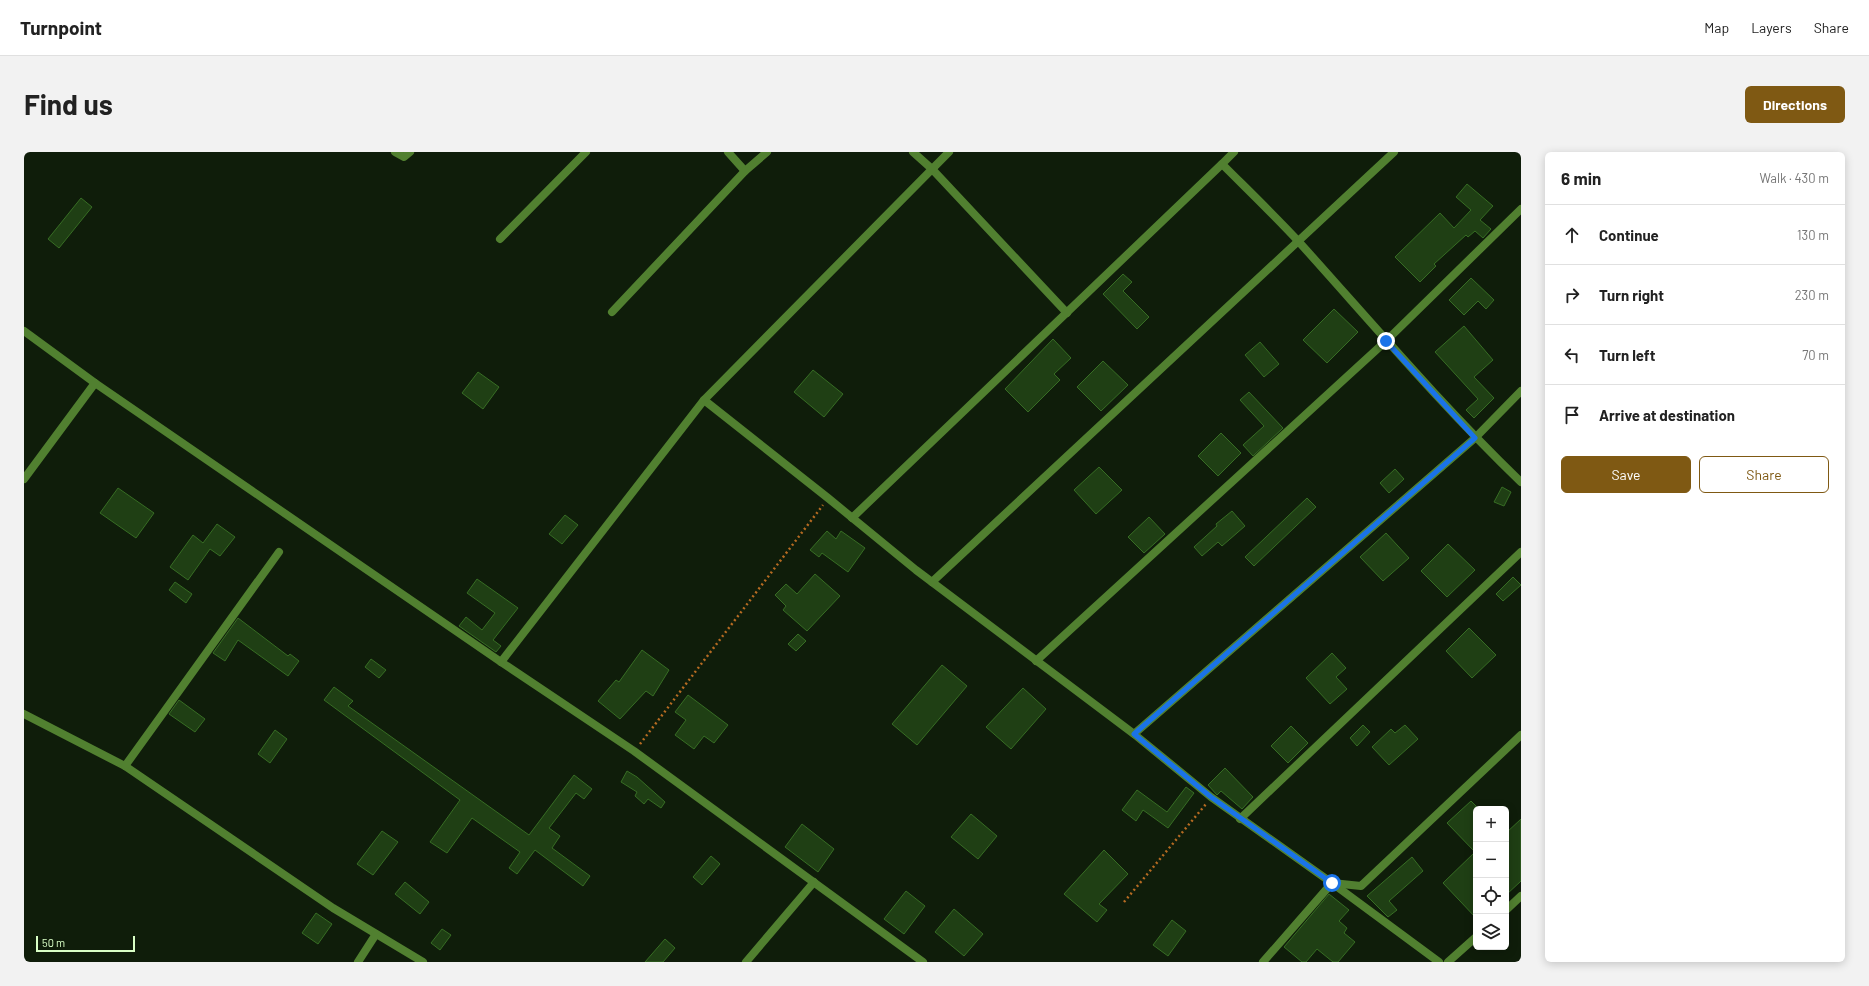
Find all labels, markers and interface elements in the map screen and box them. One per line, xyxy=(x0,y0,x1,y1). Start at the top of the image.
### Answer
text: Turnpoint xyxy=(20,16,102,39)
text: Map xyxy=(1704,19,1729,36)
text: Layers xyxy=(1751,19,1792,36)
text: Share xyxy=(1814,19,1849,36)
button: Directions xyxy=(1745,86,1845,123)
text: Find us xyxy=(24,87,113,121)
text: 6 min xyxy=(1561,168,1601,188)
text: Walk · 430 m xyxy=(1760,170,1829,186)
icon: ahead xyxy=(1561,224,1583,246)
text: Continue xyxy=(1599,226,1659,244)
text: 130 m xyxy=(1797,227,1829,243)
icon: right xyxy=(1561,284,1583,306)
text: Turn right xyxy=(1599,286,1664,304)
text: 230 m xyxy=(1795,287,1829,303)
route end xyxy=(1377,332,1395,350)
icon: left xyxy=(1561,344,1583,366)
text: Turn left xyxy=(1599,346,1655,364)
text: 70 m xyxy=(1802,347,1829,363)
icon: arrive xyxy=(1561,404,1583,426)
text: Arrive at destination xyxy=(1599,406,1735,424)
button: Save xyxy=(1561,456,1691,493)
button: Share xyxy=(1699,456,1829,493)
map controls xyxy=(1473,806,1509,950)
button: + xyxy=(1473,806,1509,842)
button: − xyxy=(1473,842,1509,878)
route start xyxy=(1323,874,1341,892)
button: locate xyxy=(1473,878,1509,914)
button: layers xyxy=(1473,914,1509,950)
scale bar xyxy=(36,934,135,953)
text: 50 m xyxy=(42,936,65,949)

